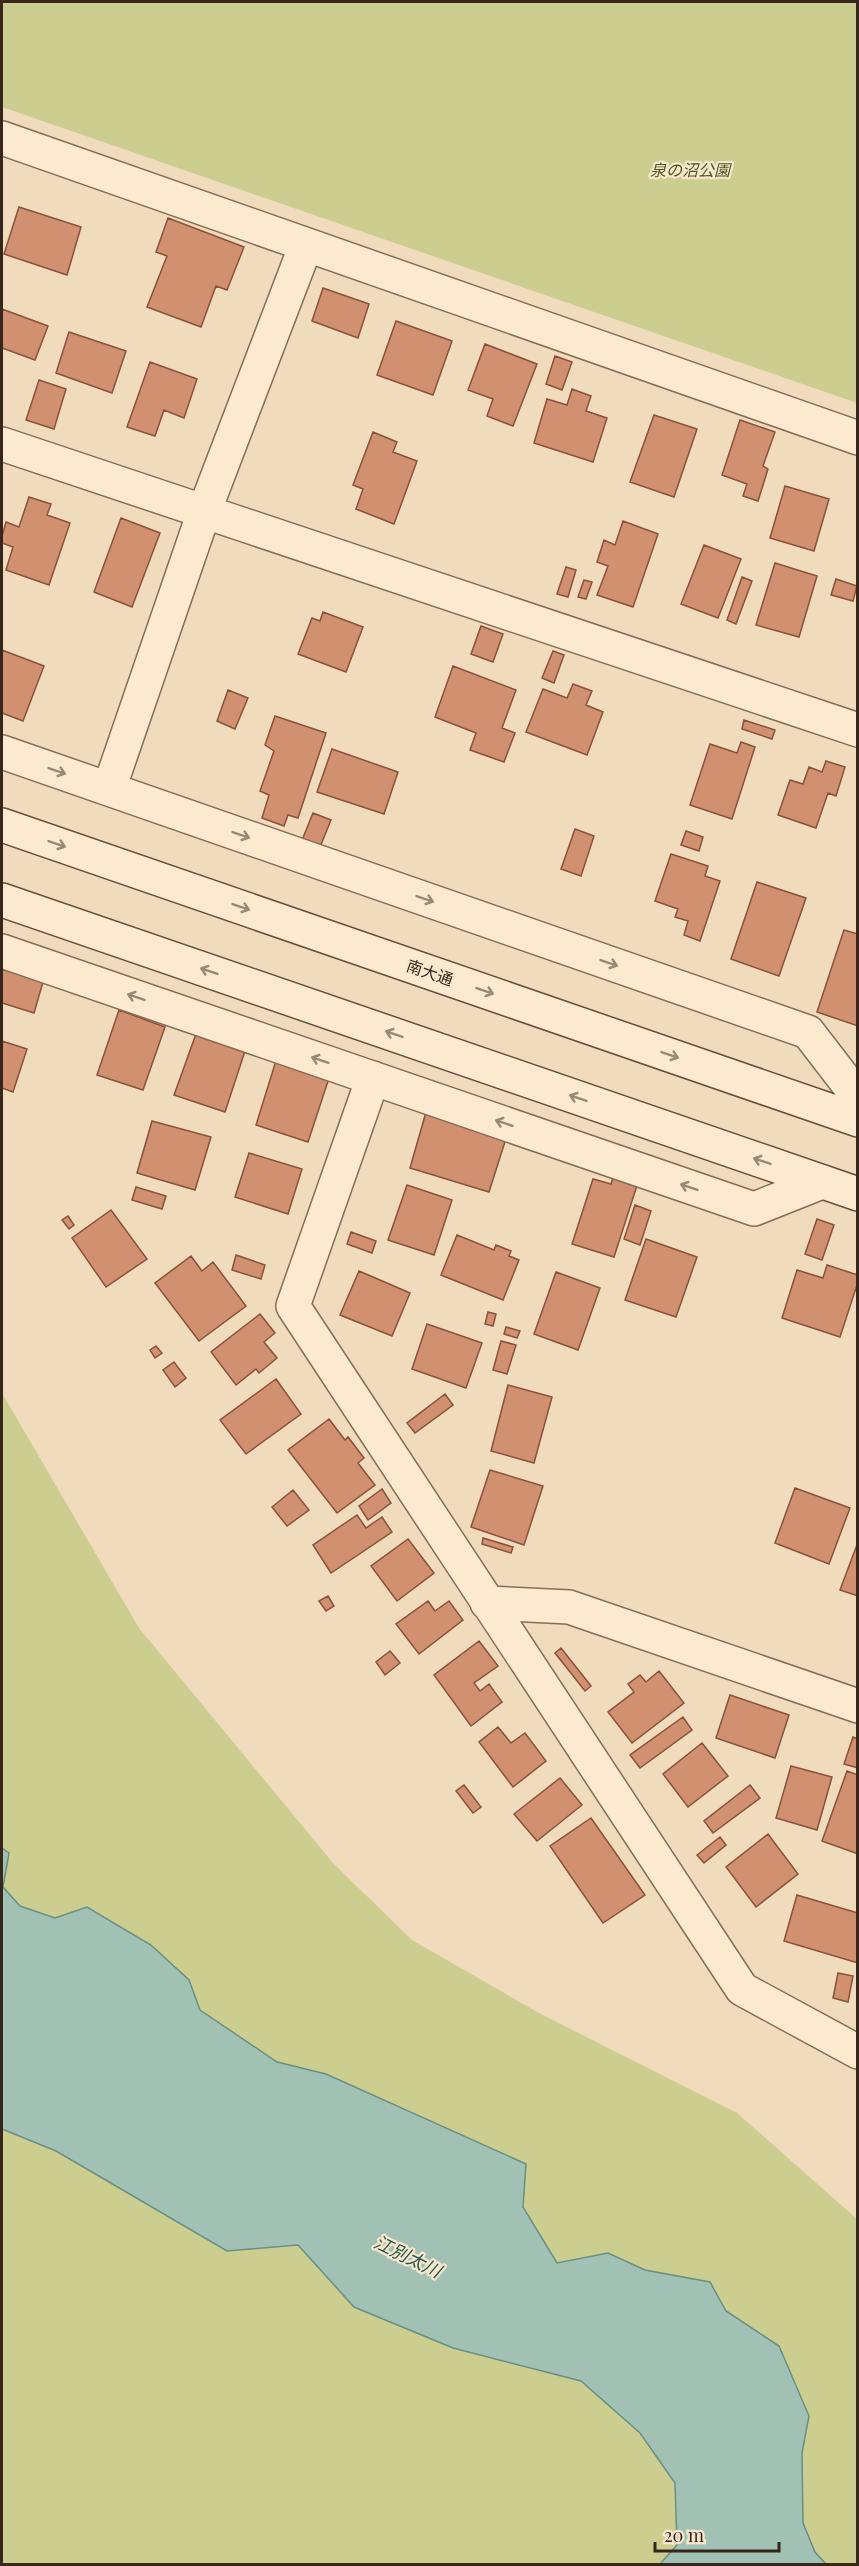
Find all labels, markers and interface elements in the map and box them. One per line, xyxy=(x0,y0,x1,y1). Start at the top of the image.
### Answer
park label: 泉の沼公園 xyxy=(650,159,732,180)
one-way arrow xyxy=(47,767,66,778)
one-way arrow xyxy=(231,831,250,842)
one-way arrow xyxy=(47,840,66,851)
one-way arrow xyxy=(415,895,434,906)
one-way arrow xyxy=(231,902,250,913)
street label: 南大通 xyxy=(404,954,456,990)
one-way arrow xyxy=(600,959,618,970)
one-way arrow xyxy=(200,965,219,976)
one-way arrow xyxy=(476,986,494,997)
one-way arrow xyxy=(127,990,146,1001)
one-way arrow xyxy=(385,1028,404,1039)
one-way arrow xyxy=(660,1050,679,1061)
one-way arrow xyxy=(311,1054,330,1065)
one-way arrow xyxy=(569,1091,588,1102)
one-way arrow xyxy=(496,1117,514,1128)
one-way arrow xyxy=(754,1155,772,1166)
one-way arrow xyxy=(680,1180,699,1191)
water label: 江別太川 xyxy=(370,2229,447,2283)
scale bar xyxy=(655,2515,780,2553)
text: 20 m xyxy=(664,2523,704,2547)

